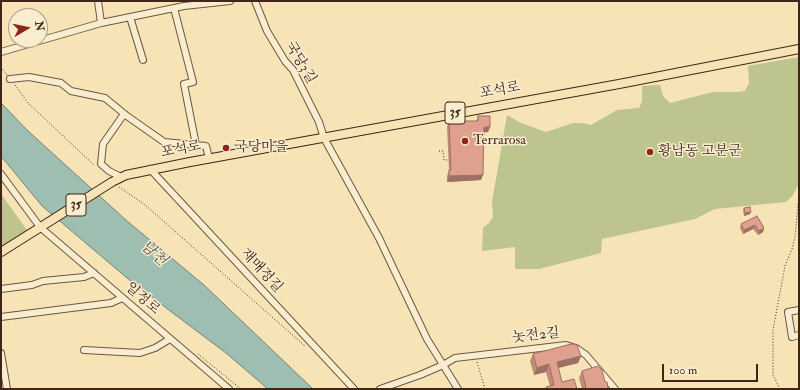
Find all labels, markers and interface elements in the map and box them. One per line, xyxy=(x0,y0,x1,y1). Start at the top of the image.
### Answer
north arrow xyxy=(8,8,48,48)
text: N xyxy=(32,20,47,32)
street label: 국당3길 xyxy=(281,39,319,87)
street label: 포석로 xyxy=(479,79,521,103)
road number: 35 xyxy=(445,102,465,124)
place label: Terrarosa xyxy=(473,133,526,149)
marker: Terrarosa xyxy=(460,136,470,146)
street label: 포석로 xyxy=(159,138,203,162)
place label: 국당마을 xyxy=(234,140,288,156)
marker: 국당마을 xyxy=(221,143,231,153)
place label: 황남동 고분군 xyxy=(658,144,742,160)
marker: 황남동 고분군 xyxy=(645,147,655,157)
road number: 35 xyxy=(66,194,86,216)
water label: 남천 xyxy=(136,238,170,270)
street label: 재매정길 xyxy=(236,245,286,297)
street label: 일정로 xyxy=(121,279,163,319)
street label: 놋전2길 xyxy=(511,325,561,347)
scale bar xyxy=(664,356,760,382)
text: 100 m xyxy=(669,363,697,378)

